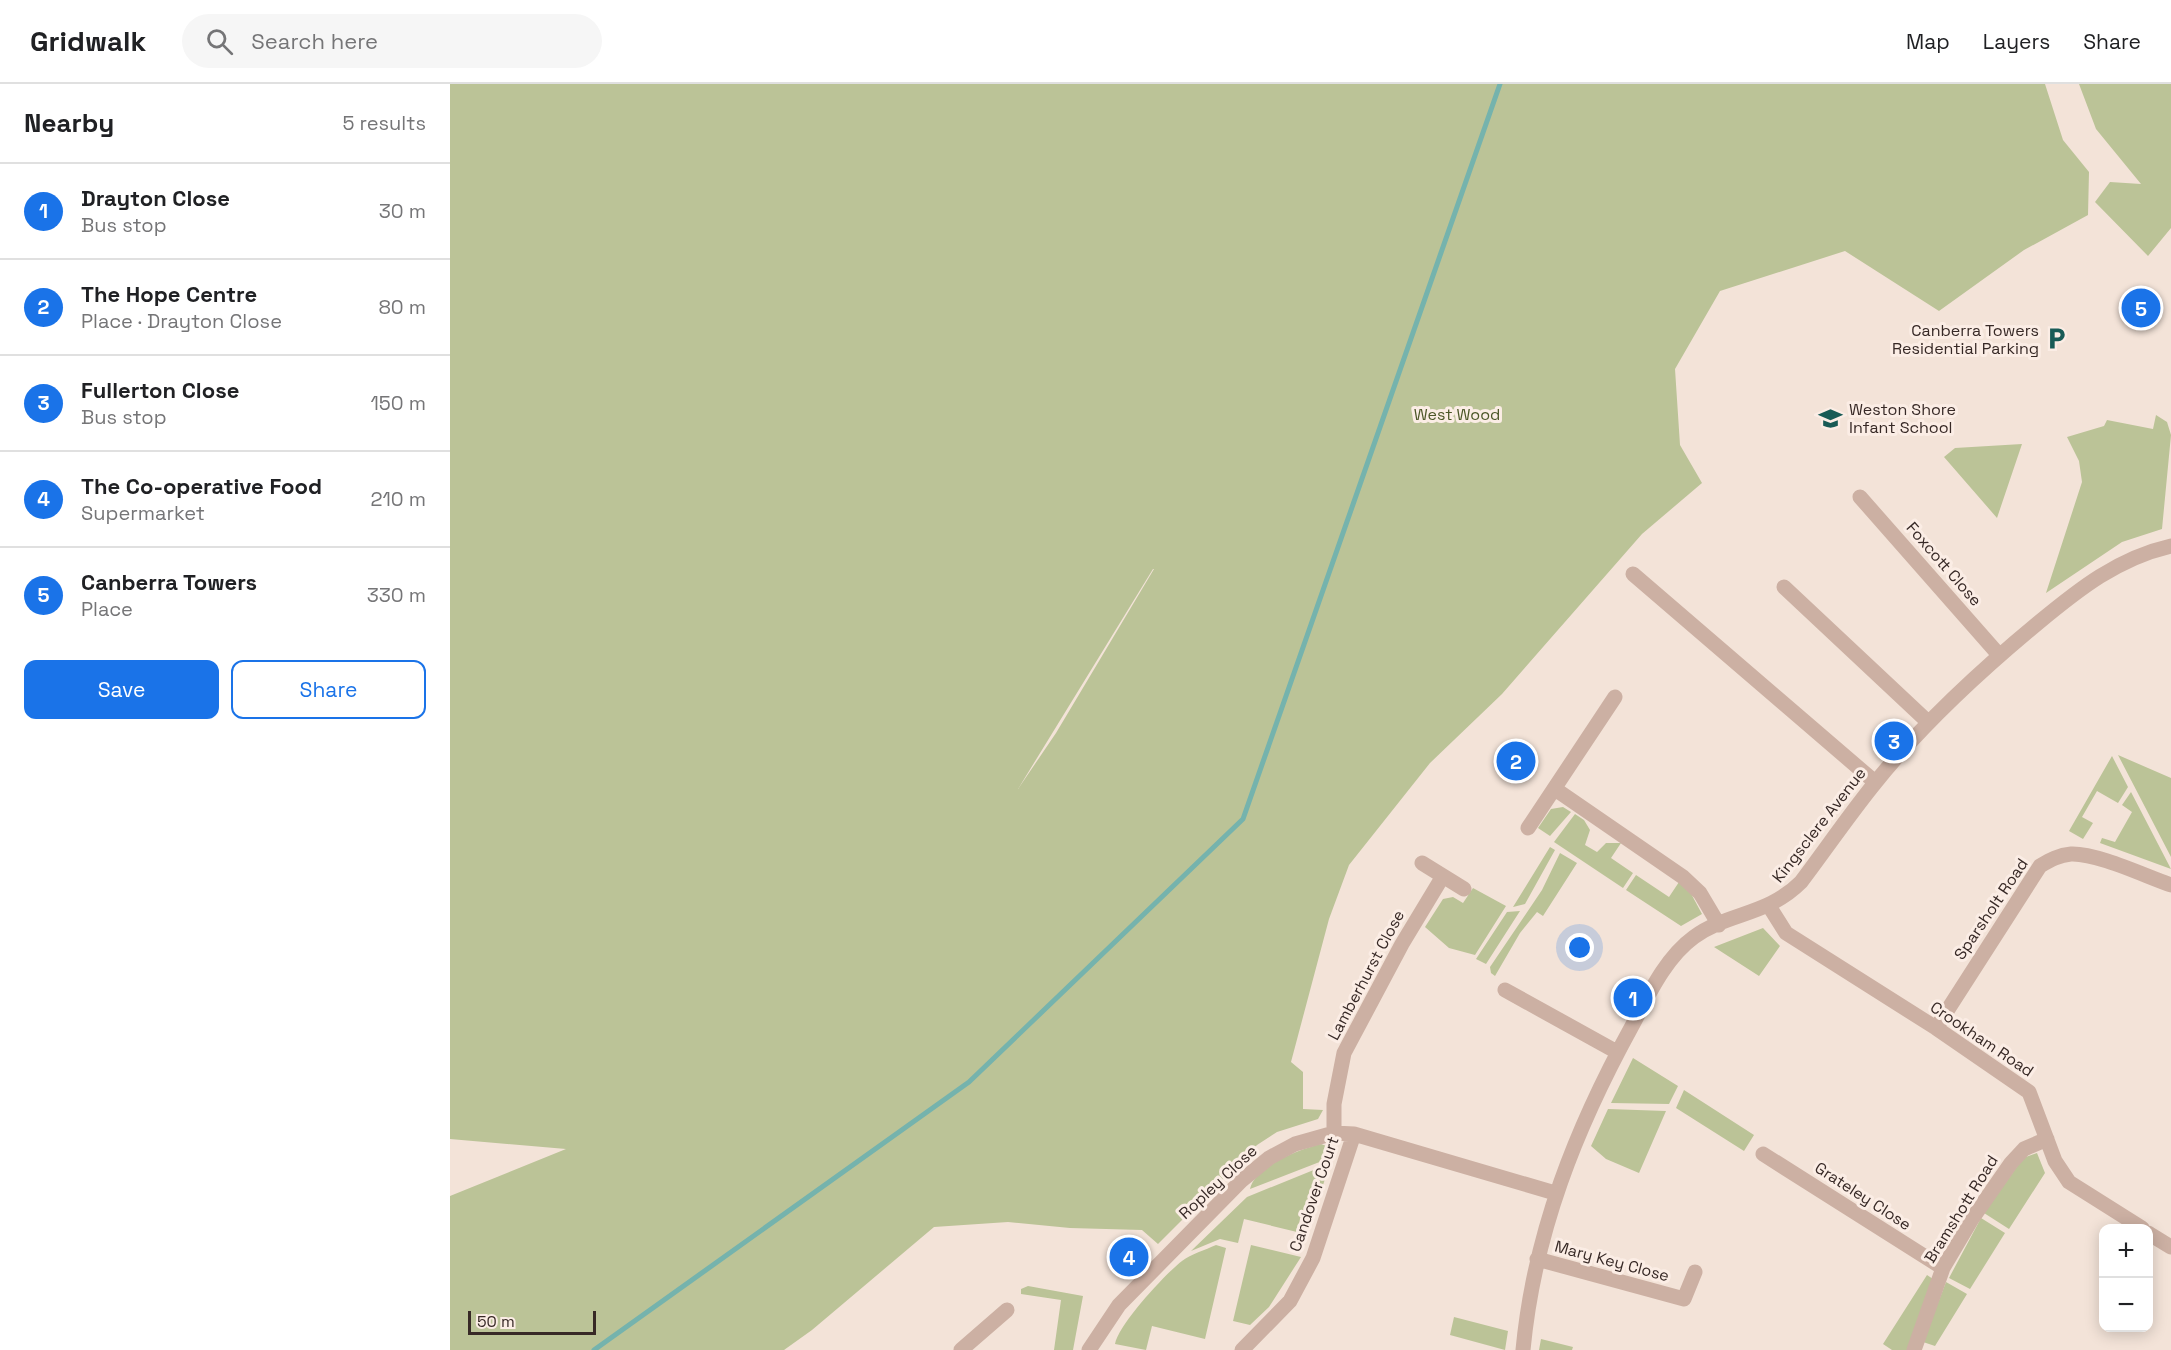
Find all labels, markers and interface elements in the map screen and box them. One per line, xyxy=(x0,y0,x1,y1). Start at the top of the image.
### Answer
search box xyxy=(182,14,602,68)
text: Gridwalk xyxy=(30,23,146,59)
icon: search xyxy=(203,25,236,58)
text: Search here xyxy=(251,27,378,55)
text: Map xyxy=(1906,28,1950,55)
text: Layers xyxy=(1983,28,2050,55)
text: Share xyxy=(2083,28,2141,55)
text: Nearby xyxy=(24,106,114,140)
text: 5 results xyxy=(342,110,426,136)
text: Drayton Close xyxy=(81,184,230,212)
text: 1 xyxy=(39,198,48,224)
text: 30 m xyxy=(379,198,426,224)
text: Bus stop xyxy=(81,212,167,238)
text: The Hope Centre xyxy=(81,280,257,308)
pin: 5 xyxy=(2122,286,2160,330)
text: 2 xyxy=(38,294,49,320)
text: 80 m xyxy=(378,294,426,320)
text: Place · Drayton Close xyxy=(81,308,282,334)
place label: Canberra Towers Residential Parking xyxy=(1892,320,2039,359)
parking icon: Canberra Towers Residential Parking xyxy=(2044,326,2070,352)
text: Fullerton Close xyxy=(81,376,239,404)
text: 3 xyxy=(37,390,50,416)
text: 150 m xyxy=(371,390,426,416)
place label: Weston Shore Infant School xyxy=(1849,399,1956,438)
text: Bus stop xyxy=(81,404,167,430)
park label: West Wood xyxy=(1414,404,1500,425)
school or university icon: Weston Shore Infant School xyxy=(1818,405,1844,431)
text: The Co-operative Food xyxy=(81,472,322,500)
text: 4 xyxy=(37,486,50,512)
text: 210 m xyxy=(370,486,426,512)
text: Supermarket xyxy=(81,500,205,526)
street label: Foxcott Close xyxy=(1902,518,1986,610)
text: Canberra Towers xyxy=(81,568,257,596)
text: 5 xyxy=(38,582,50,608)
text: 330 m xyxy=(367,582,426,608)
text: Place xyxy=(81,596,133,622)
button: Save xyxy=(24,660,219,719)
button: Share xyxy=(231,660,426,719)
pin: 3 xyxy=(1874,718,1914,764)
pin: 2 xyxy=(1496,738,1536,784)
street label: Kingsclere Avenue xyxy=(1767,763,1871,887)
street label: Sparsholt Road xyxy=(1949,854,2033,964)
street label: Lamberhurst Close xyxy=(1323,906,1409,1044)
your location xyxy=(1565,933,1594,962)
pin: 1 xyxy=(1614,976,1652,1020)
street label: Crookham Road xyxy=(1926,997,2038,1081)
street label: Candover Court xyxy=(1284,1134,1344,1254)
street label: Ropley Close xyxy=(1174,1140,1262,1224)
street label: Bramshott Road xyxy=(1919,1151,2003,1267)
street label: Grateley Close xyxy=(1811,1157,1915,1235)
map controls xyxy=(2099,1224,2153,1332)
button: + xyxy=(2099,1224,2153,1278)
pin: 4 xyxy=(1110,1234,1148,1280)
street label: Mary Key Close xyxy=(1552,1236,1672,1286)
button: − xyxy=(2099,1278,2153,1332)
scale bar xyxy=(468,1308,596,1336)
text: 50 m xyxy=(477,1311,515,1332)

